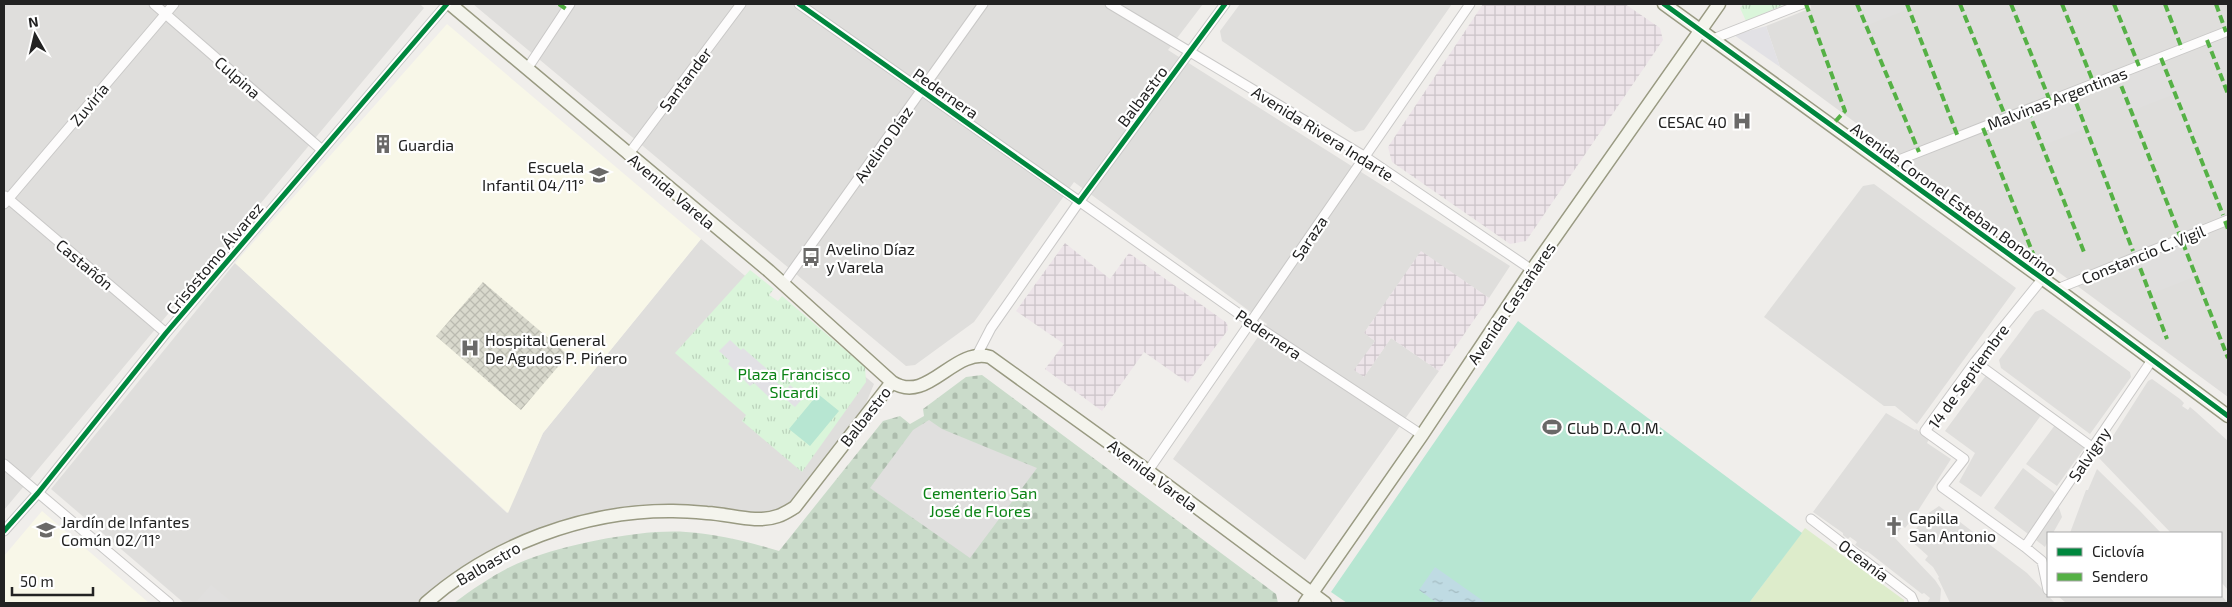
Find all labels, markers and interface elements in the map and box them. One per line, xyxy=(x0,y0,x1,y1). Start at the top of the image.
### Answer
north arrow xyxy=(10,10,60,60)
text: N xyxy=(27,13,39,31)
street label: Santander xyxy=(655,43,716,115)
street label: Culpina xyxy=(211,52,265,102)
street label: Balbastro xyxy=(1113,62,1171,130)
street label: Malvinas Argentinas xyxy=(1984,63,2130,133)
street label: Pedernera xyxy=(910,64,982,122)
street label: Zuviría xyxy=(66,79,112,129)
street label: Avenida Rivera Indarte xyxy=(1249,82,1397,184)
street label: Avelino Díaz xyxy=(850,102,916,186)
hospital icon: CESAC 40 xyxy=(1731,110,1753,132)
place label: CESAC 40 xyxy=(1658,112,1727,131)
street label: Avenida Coronel Esteban Bonorino xyxy=(1848,118,2060,280)
building icon: Guardia xyxy=(372,133,394,155)
place label: Guardia xyxy=(398,135,454,154)
street label: Avenida Varela xyxy=(625,149,719,233)
place label: Escuela Infantil 04/11° xyxy=(482,157,584,194)
school or university icon: Escuela Infantil 04/11° xyxy=(588,164,610,186)
street label: Crisóstomo Álvarez xyxy=(161,198,267,318)
street label: Saraza xyxy=(1287,212,1331,264)
street label: Constancio C. Vigil xyxy=(2078,220,2208,287)
street label: Castañón xyxy=(53,235,117,293)
street label: Avenida Castañares xyxy=(1463,238,1559,368)
place label: Avelino Díaz y Varela xyxy=(826,239,915,276)
bus stop icon: Avelino Díaz y Varela xyxy=(800,246,822,268)
street label: Pedernera xyxy=(1233,305,1305,363)
street label: 14 de Septiembre xyxy=(1924,320,2012,432)
place label: Hospital General De Agudos P. Pińero xyxy=(485,330,627,367)
hospital icon: Hospital General De Agudos P. Pińero xyxy=(459,337,481,359)
park label: Plaza Francisco Sicardi xyxy=(737,364,851,401)
street label: Balbastro xyxy=(836,382,894,450)
sports icon: Club D.A.O.M. xyxy=(1541,416,1563,438)
place label: Club D.A.O.M. xyxy=(1567,418,1663,437)
street label: Salvigny xyxy=(2064,423,2114,485)
street label: Avenida Varela xyxy=(1104,435,1202,515)
park label: Cementerio San José de Flores xyxy=(923,483,1037,520)
place label: Capilla San Antonio xyxy=(1909,508,1996,545)
place label: Jardín de Infantes Común 02/11° xyxy=(61,512,189,549)
church icon: Capilla San Antonio xyxy=(1883,515,1905,537)
school or university icon: Jardín de Infantes Común 02/11° xyxy=(35,519,57,541)
legend xyxy=(2047,532,2222,597)
street label: Oceanía xyxy=(1835,535,1893,585)
street label: Balbastro xyxy=(453,537,523,589)
text: Ciclovía xyxy=(2092,542,2144,560)
scale bar xyxy=(12,564,94,596)
text: Sendero xyxy=(2092,567,2148,585)
text: 50 m xyxy=(20,572,54,590)

